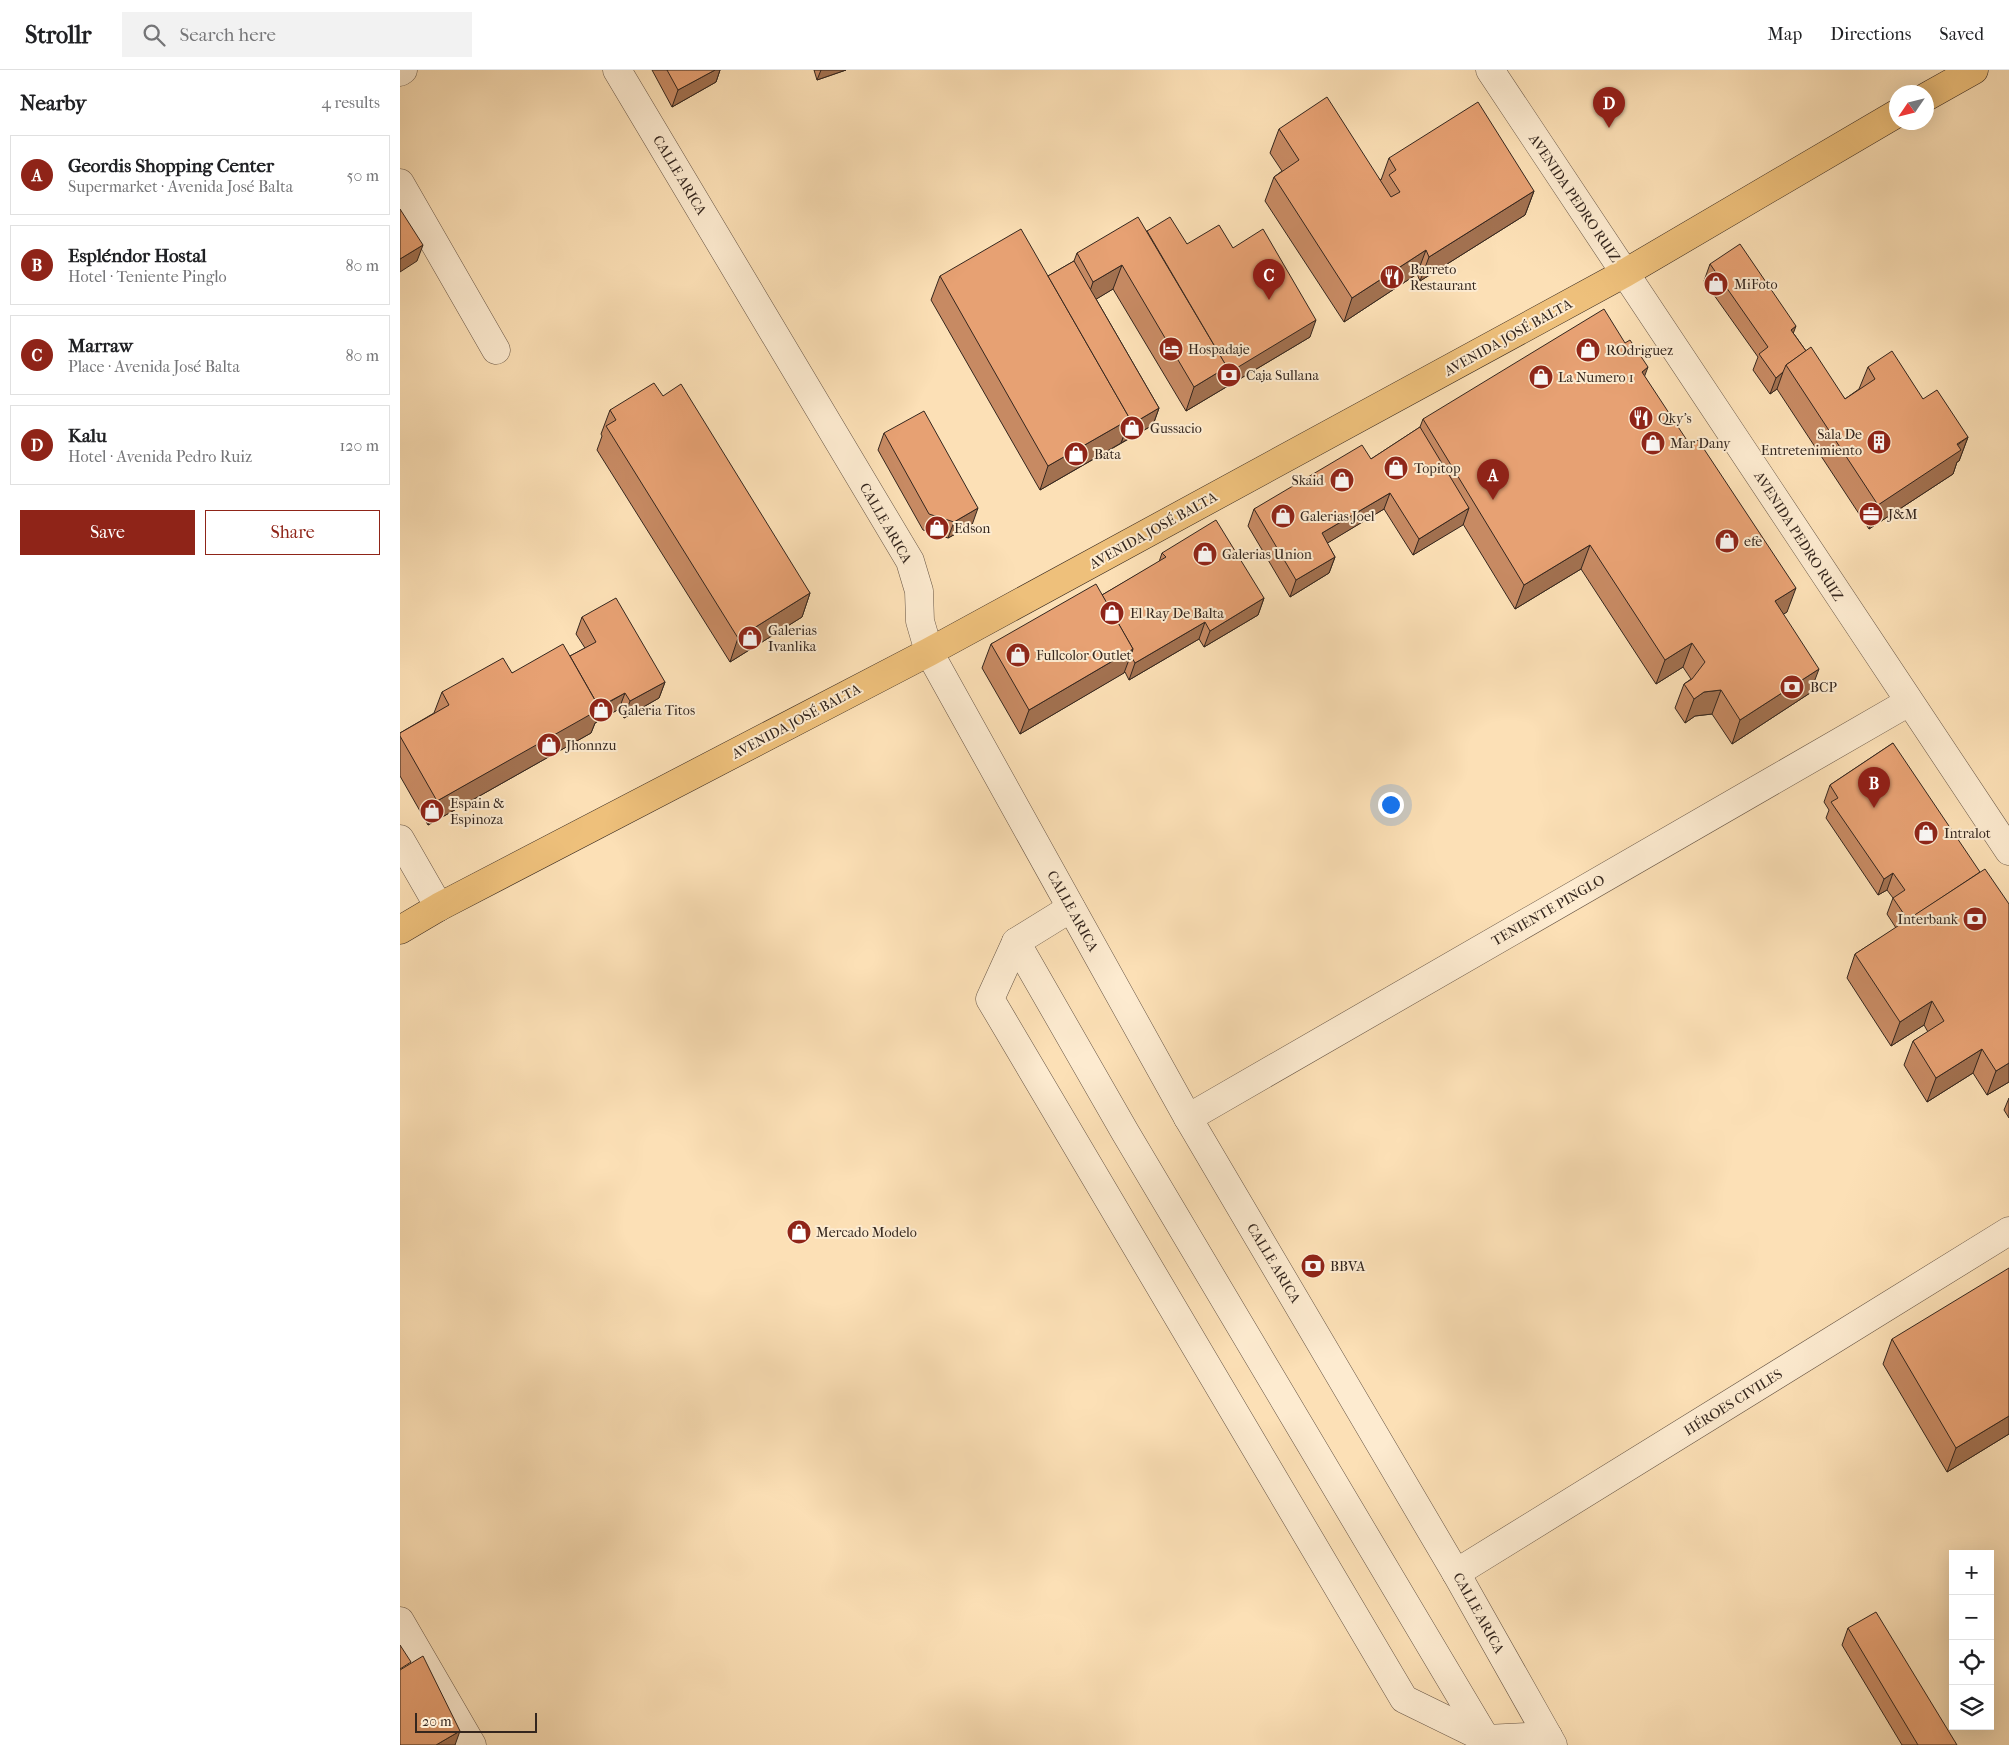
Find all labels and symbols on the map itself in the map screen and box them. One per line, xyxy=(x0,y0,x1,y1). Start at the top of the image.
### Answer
north arrow xyxy=(1889,85,1934,130)
pin: D xyxy=(1593,87,1625,128)
street label: AVENIDA PEDRO RUIZ xyxy=(1525,130,1624,266)
street label: CALLE ARICA xyxy=(649,132,710,219)
pin: C xyxy=(1253,259,1285,300)
place label: Barreto Restaurant xyxy=(1410,261,1477,294)
restaurant icon: Barreto Restaurant xyxy=(1379,264,1405,290)
shop icon: MiFoto xyxy=(1703,271,1729,297)
place label: MiFoto xyxy=(1734,276,1778,293)
street label: AVENIDA JOSÉ BALTA xyxy=(1440,294,1576,380)
hotel icon: Hospadaje xyxy=(1158,336,1184,362)
shop icon: ROdriguez xyxy=(1575,337,1601,363)
place label: Hospadaje xyxy=(1188,341,1250,358)
place label: ROdriguez xyxy=(1606,342,1673,359)
bank icon: Caja Sullana xyxy=(1216,362,1242,388)
shop icon: La Numero 1 xyxy=(1528,364,1554,390)
place label: Caja Sullana xyxy=(1246,367,1319,384)
place label: La Numero 1 xyxy=(1558,369,1634,386)
restaurant icon: Qky's xyxy=(1628,405,1654,431)
place label: Qky's xyxy=(1658,410,1692,427)
shop icon: Gussacio xyxy=(1119,415,1145,441)
place label: Gussacio xyxy=(1150,420,1202,437)
place label: Sala De Entretenimiento xyxy=(1761,426,1862,459)
building icon: Sala De Entretenimiento xyxy=(1866,429,1892,455)
shop icon: Mar Dany xyxy=(1640,430,1666,456)
place label: Mar Dany xyxy=(1670,435,1731,452)
shop icon: Bata xyxy=(1063,441,1089,467)
place label: Bata xyxy=(1094,446,1122,463)
shop icon: Topitop xyxy=(1383,455,1409,481)
pin: A xyxy=(1477,459,1509,500)
place label: Topitop xyxy=(1414,460,1461,477)
shop icon: Skaid xyxy=(1329,467,1355,493)
street label: AVENIDA PEDRO RUIZ xyxy=(1750,467,1847,605)
place label: Skaid xyxy=(1291,472,1324,489)
street label: CALLE ARICA xyxy=(856,480,916,567)
street label: AVENIDA JOSÉ BALTA xyxy=(1085,487,1221,573)
office icon: J&M xyxy=(1858,501,1884,527)
shop icon: Galerias Joel xyxy=(1270,503,1296,529)
place label: J&M xyxy=(1887,506,1918,523)
place label: Galerias Joel xyxy=(1300,508,1375,525)
shop icon: Edson xyxy=(924,515,950,541)
place label: Edson xyxy=(954,520,990,537)
shop icon: efe xyxy=(1714,528,1740,554)
place label: efe xyxy=(1744,533,1762,550)
shop icon: Galerias Union xyxy=(1192,541,1218,567)
place label: Galerias Union xyxy=(1222,546,1312,563)
shop icon: El Ray De Balta xyxy=(1099,600,1125,626)
place label: El Ray De Balta xyxy=(1130,605,1224,622)
place label: Galerias Ivanlika xyxy=(768,622,817,655)
shop icon: Galerias Ivanlika xyxy=(737,625,763,651)
shop icon: Fullcolor Outlet xyxy=(1005,642,1031,668)
place label: Fullcolor Outlet xyxy=(1036,647,1132,664)
bank icon: BCP xyxy=(1779,674,1805,700)
street label: AVENIDA JOSÉ BALTA xyxy=(727,679,864,763)
place label: BCP xyxy=(1810,679,1838,696)
shop icon: Galeria Titos xyxy=(588,697,614,723)
place label: Galeria Titos xyxy=(618,702,695,719)
shop icon: Jhonnzu xyxy=(536,732,562,758)
place label: Jhonnzu xyxy=(565,737,616,754)
pin: B xyxy=(1858,767,1890,808)
your location xyxy=(1378,792,1404,818)
place label: Espain & Espinoza xyxy=(450,795,505,828)
shop icon: Espain & Espinoza xyxy=(419,798,445,824)
shop icon: Intralot xyxy=(1913,820,1939,846)
place label: Intralot xyxy=(1944,825,1991,842)
street label: CALLE ARICA xyxy=(1043,868,1102,955)
street label: TENIENTE PINGLO xyxy=(1489,871,1608,950)
bank icon: Interbank xyxy=(1962,906,1988,932)
place label: Interbank xyxy=(1897,911,1959,928)
shop icon: Mercado Modelo xyxy=(786,1219,812,1245)
street label: CALLE ARICA xyxy=(1243,1220,1304,1307)
place label: Mercado Modelo xyxy=(816,1224,917,1241)
bank icon: BBVA xyxy=(1300,1253,1326,1279)
place label: BBVA xyxy=(1330,1258,1366,1275)
street label: HÉROES CIVILES xyxy=(1680,1364,1786,1440)
street label: CALLE ARICA xyxy=(1449,1570,1508,1657)
scale bar xyxy=(415,1710,538,1733)

